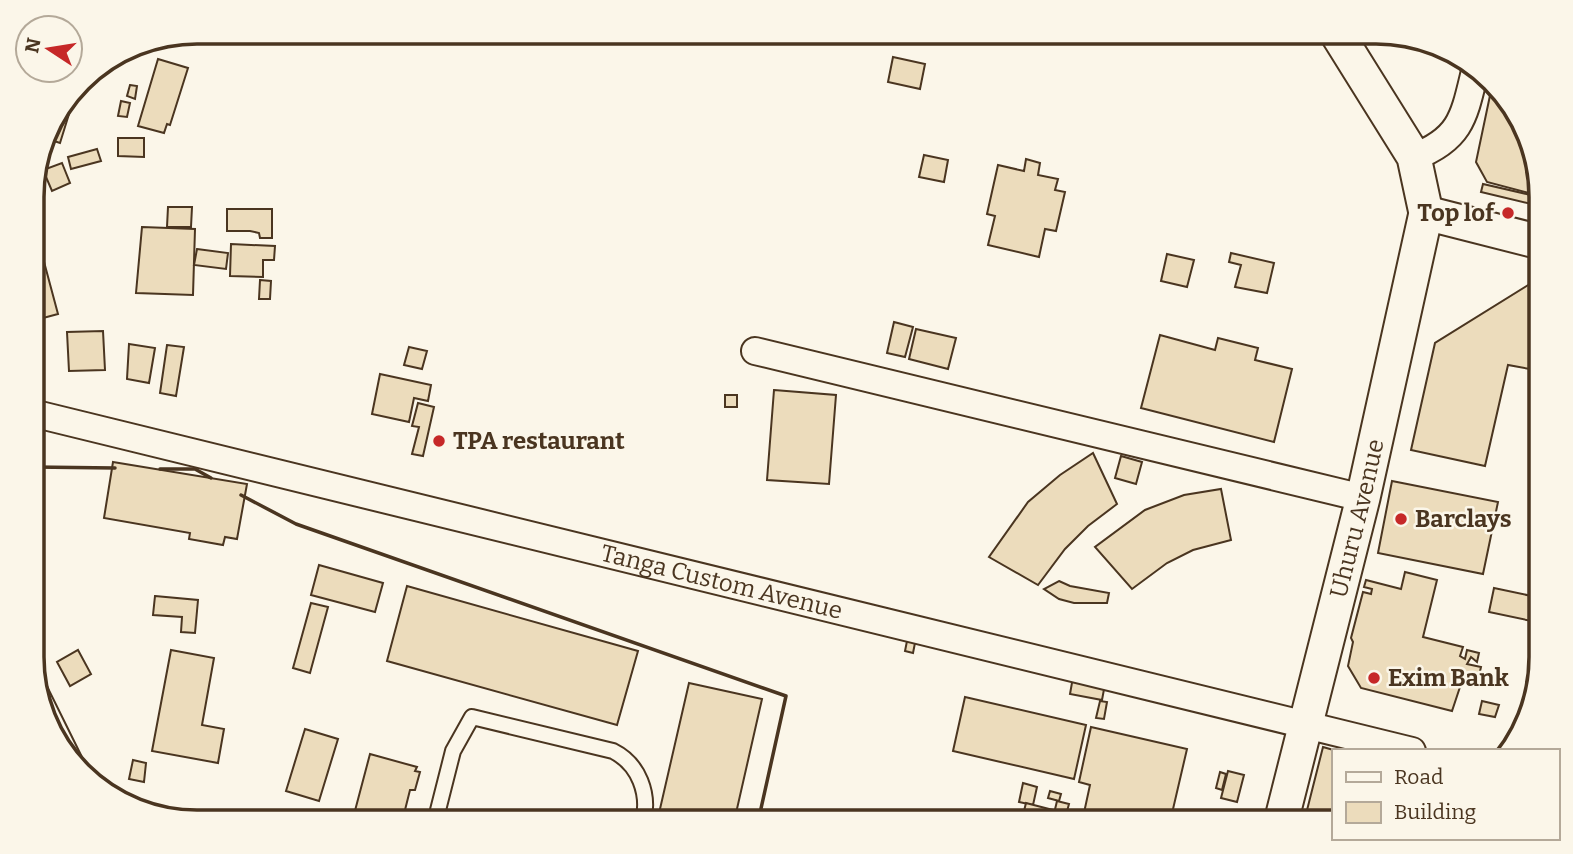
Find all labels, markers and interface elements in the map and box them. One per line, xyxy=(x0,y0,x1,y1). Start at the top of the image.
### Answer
north arrow xyxy=(14,14,84,84)
text: N xyxy=(20,36,46,55)
place label: Top lof xyxy=(1417,199,1496,227)
marker: Top lof xyxy=(1500,205,1516,221)
place label: TPA restaurant xyxy=(453,427,625,455)
marker: TPA restaurant xyxy=(431,433,447,449)
street label: Uhuru Avenue xyxy=(1324,436,1390,601)
place label: Barclays xyxy=(1415,505,1512,533)
marker: Barclays xyxy=(1393,511,1409,527)
street label: Tanga Custom Avenue xyxy=(598,539,845,625)
place label: Exim Bank xyxy=(1388,664,1509,692)
marker: Exim Bank xyxy=(1366,670,1382,686)
legend xyxy=(1332,749,1559,840)
text: Road xyxy=(1394,764,1443,790)
text: Building xyxy=(1394,799,1477,825)

